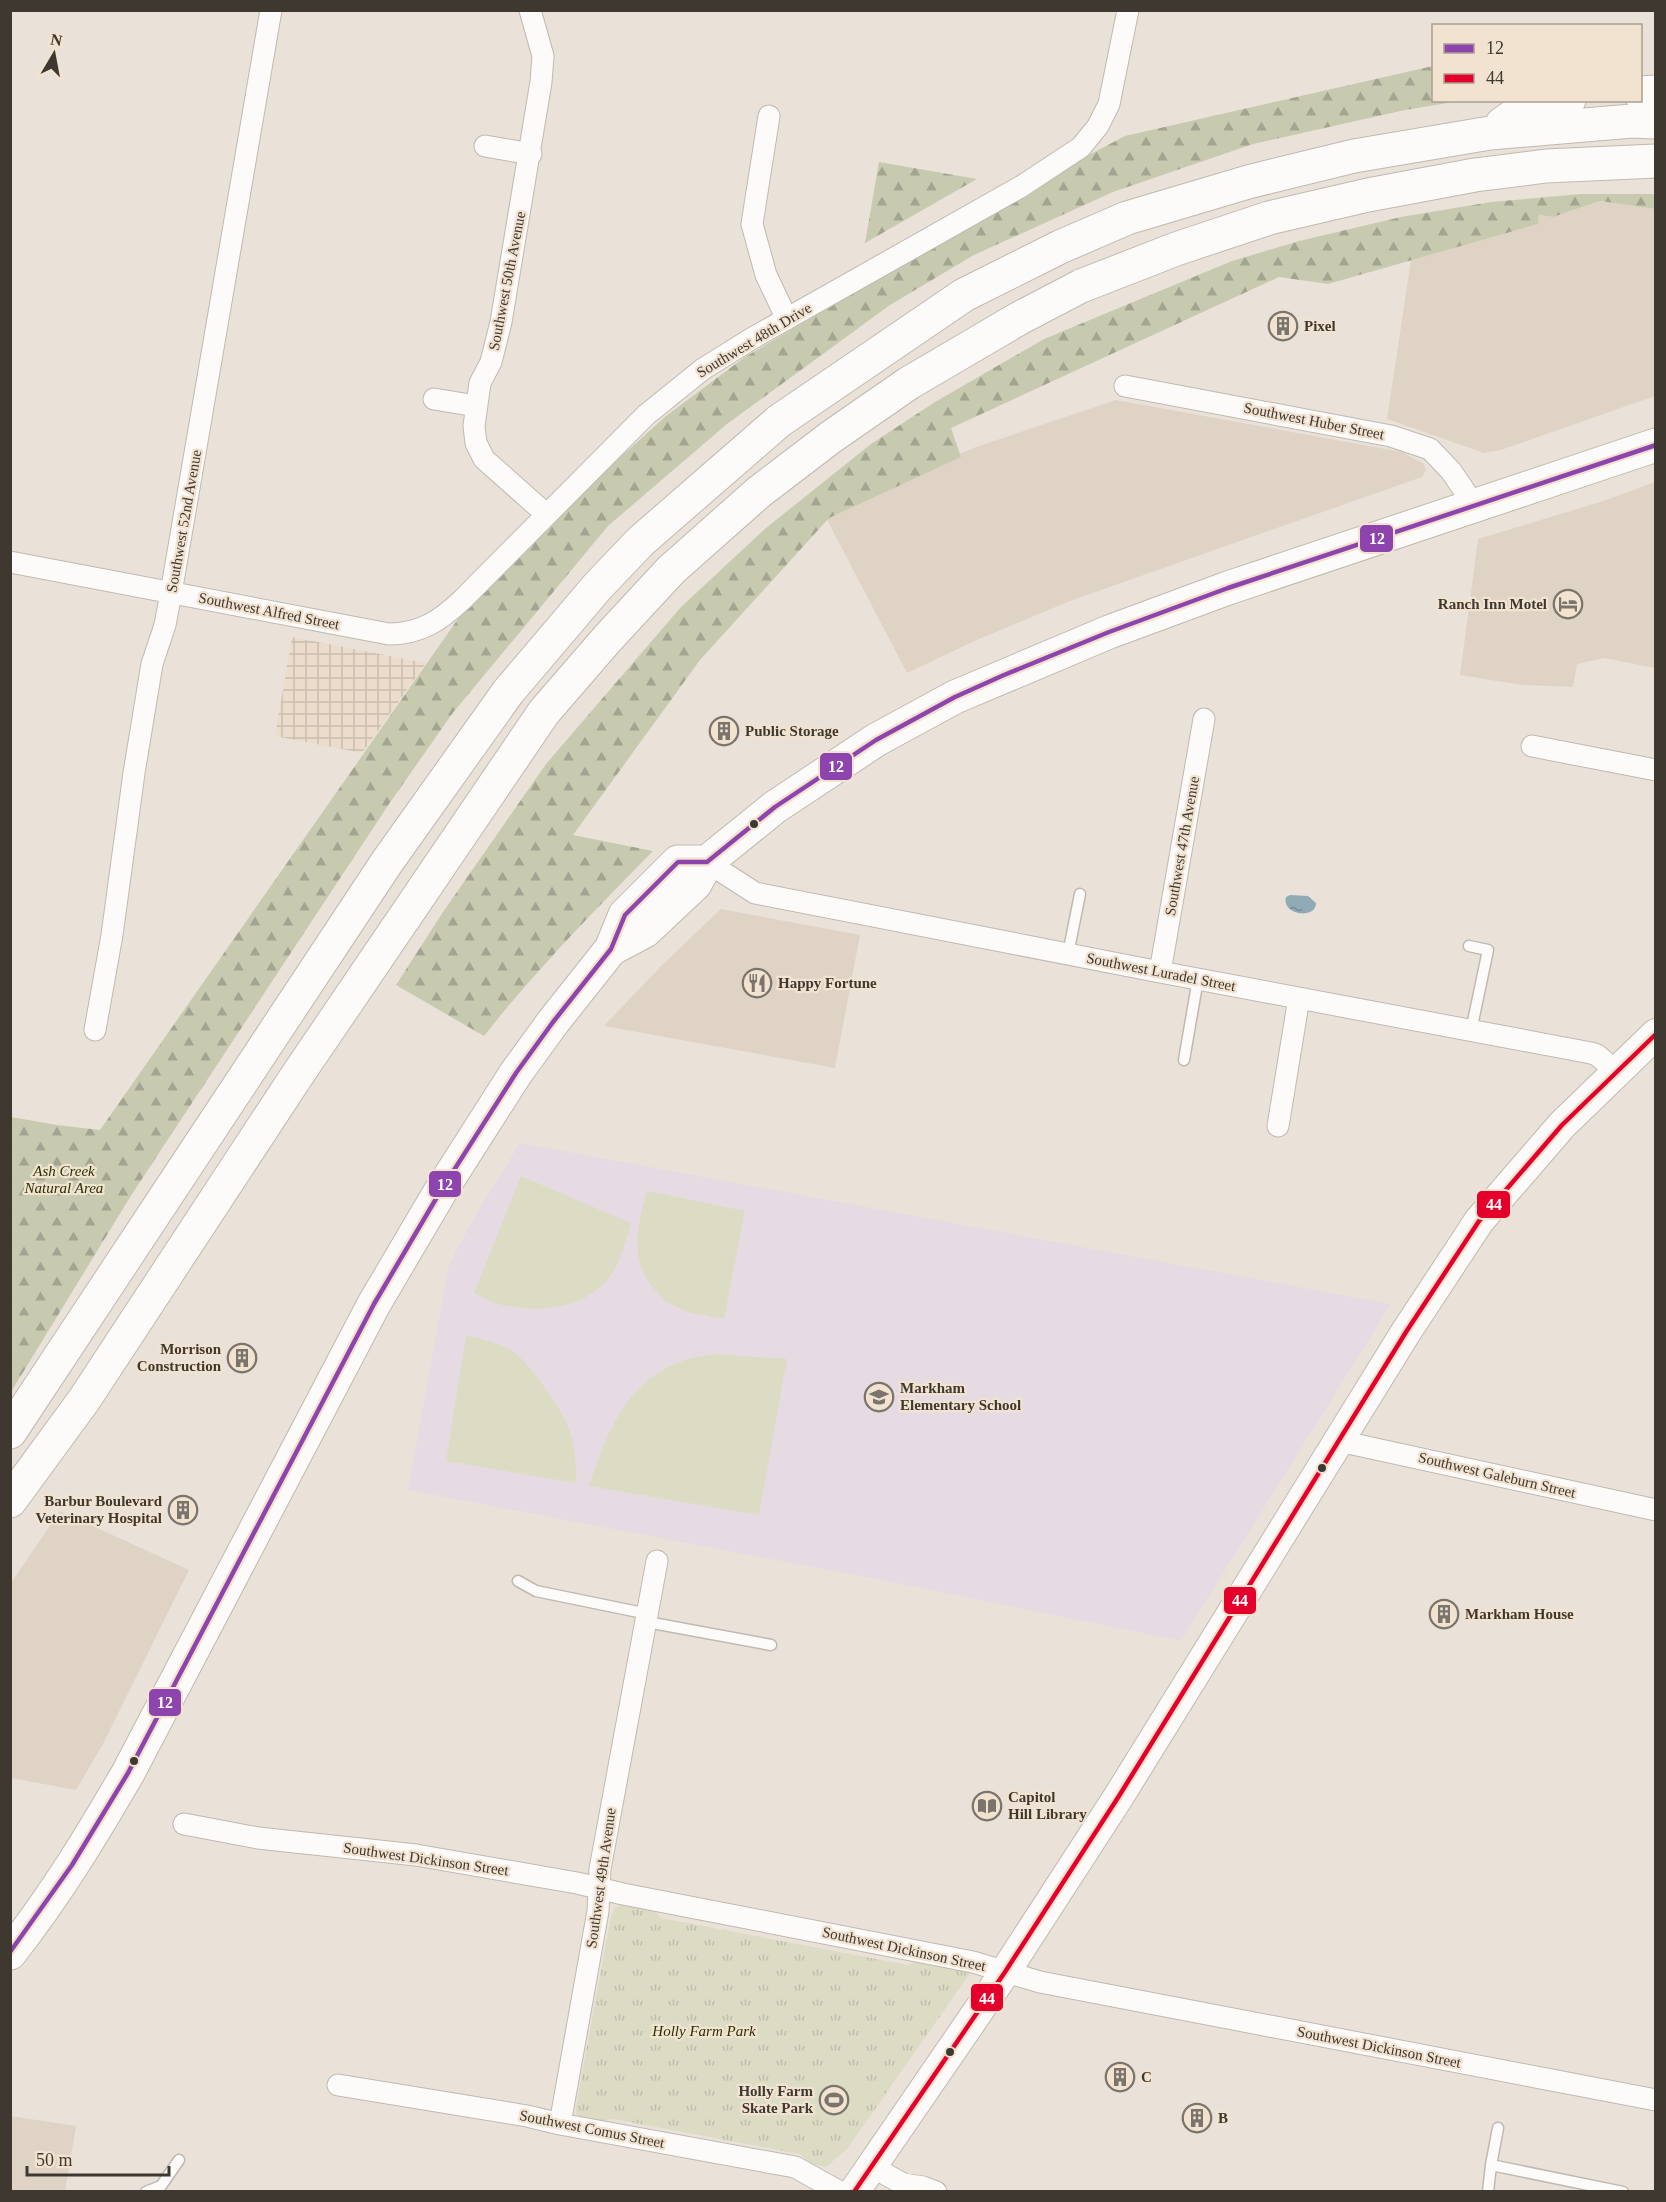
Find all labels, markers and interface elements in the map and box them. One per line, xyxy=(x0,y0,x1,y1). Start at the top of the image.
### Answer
north arrow xyxy=(24,24,84,84)
legend xyxy=(1432,24,1642,102)
text: N xyxy=(49,30,64,49)
text: 12 xyxy=(1486,38,1504,58)
text: 44 xyxy=(1486,68,1504,88)
street label: Southwest 50th Avenue xyxy=(486,210,528,352)
street label: Southwest 48th Drive xyxy=(694,299,814,381)
building icon: Pixel xyxy=(1267,310,1299,342)
place label: Pixel xyxy=(1304,318,1336,334)
street label: Southwest Huber Street xyxy=(1243,400,1386,443)
street label: Southwest 52nd Avenue xyxy=(164,448,205,594)
line badge: 12 xyxy=(1359,524,1394,553)
text: 12 xyxy=(1369,530,1385,547)
hotel icon: Ranch Inn Motel xyxy=(1552,588,1584,620)
street label: Southwest Alfred Street xyxy=(197,589,342,633)
place label: Ranch Inn Motel xyxy=(1438,596,1547,612)
building icon: Public Storage xyxy=(708,715,740,747)
place label: Public Storage xyxy=(745,723,839,739)
line badge: 12 xyxy=(819,752,853,781)
text: 12 xyxy=(828,758,844,775)
street label: Southwest 47th Avenue xyxy=(1162,775,1202,917)
unlabelled marker xyxy=(748,818,760,830)
street label: Southwest Luradel Street xyxy=(1085,950,1238,994)
restaurant icon: Happy Fortune xyxy=(741,967,773,999)
place label: Happy Fortune xyxy=(778,975,877,991)
park label: Ash Creek Natural Area xyxy=(24,1163,103,1196)
line badge: 12 xyxy=(428,1170,462,1198)
text: 12 xyxy=(437,1176,453,1193)
line badge: 44 xyxy=(1476,1190,1511,1219)
text: 44 xyxy=(1486,1196,1502,1213)
place label: Morrison Construction xyxy=(137,1341,222,1374)
building icon: Morrison Construction xyxy=(226,1342,258,1374)
place label: Markham Elementary School xyxy=(900,1380,1021,1413)
school or university icon: Markham Elementary School xyxy=(863,1381,895,1413)
street label: Southwest Galeburn Street xyxy=(1417,1449,1578,1501)
unlabelled marker xyxy=(1316,1462,1328,1474)
place label: Barbur Boulevard Veterinary Hospital xyxy=(35,1493,163,1526)
building icon: Barbur Boulevard Veterinary Hospital xyxy=(167,1494,199,1526)
line badge: 44 xyxy=(1223,1586,1257,1615)
text: 44 xyxy=(1232,1592,1248,1609)
building icon: Markham House xyxy=(1428,1598,1460,1630)
place label: Markham House xyxy=(1465,1606,1574,1622)
line badge: 12 xyxy=(148,1688,182,1717)
text: 12 xyxy=(157,1694,173,1711)
unlabelled marker xyxy=(128,1755,140,1767)
place label: Capitol Hill Library xyxy=(1008,1789,1087,1822)
library icon: Capitol Hill Library xyxy=(971,1790,1003,1822)
street label: Southwest 49th Avenue xyxy=(583,1807,619,1949)
street label: Southwest Dickinson Street xyxy=(342,1839,510,1879)
street label: Southwest Dickinson Street xyxy=(821,1924,988,1974)
line badge: 44 xyxy=(970,1983,1004,2012)
text: 44 xyxy=(979,1990,995,2007)
park label: Holly Farm Park xyxy=(651,2023,756,2039)
street label: Southwest Dickinson Street xyxy=(1296,2023,1463,2071)
unlabelled marker xyxy=(944,2046,956,2058)
building icon: C xyxy=(1104,2061,1136,2093)
place label: C xyxy=(1141,2069,1152,2085)
place label: Holly Farm Skate Park xyxy=(738,2083,814,2116)
sports icon: Holly Farm Skate Park xyxy=(818,2084,850,2116)
building icon: B xyxy=(1181,2102,1213,2134)
street label: Southwest Comus Street xyxy=(518,2107,667,2151)
place label: B xyxy=(1218,2110,1228,2126)
scale bar xyxy=(27,2139,170,2177)
text: 50 m xyxy=(36,2150,73,2170)

